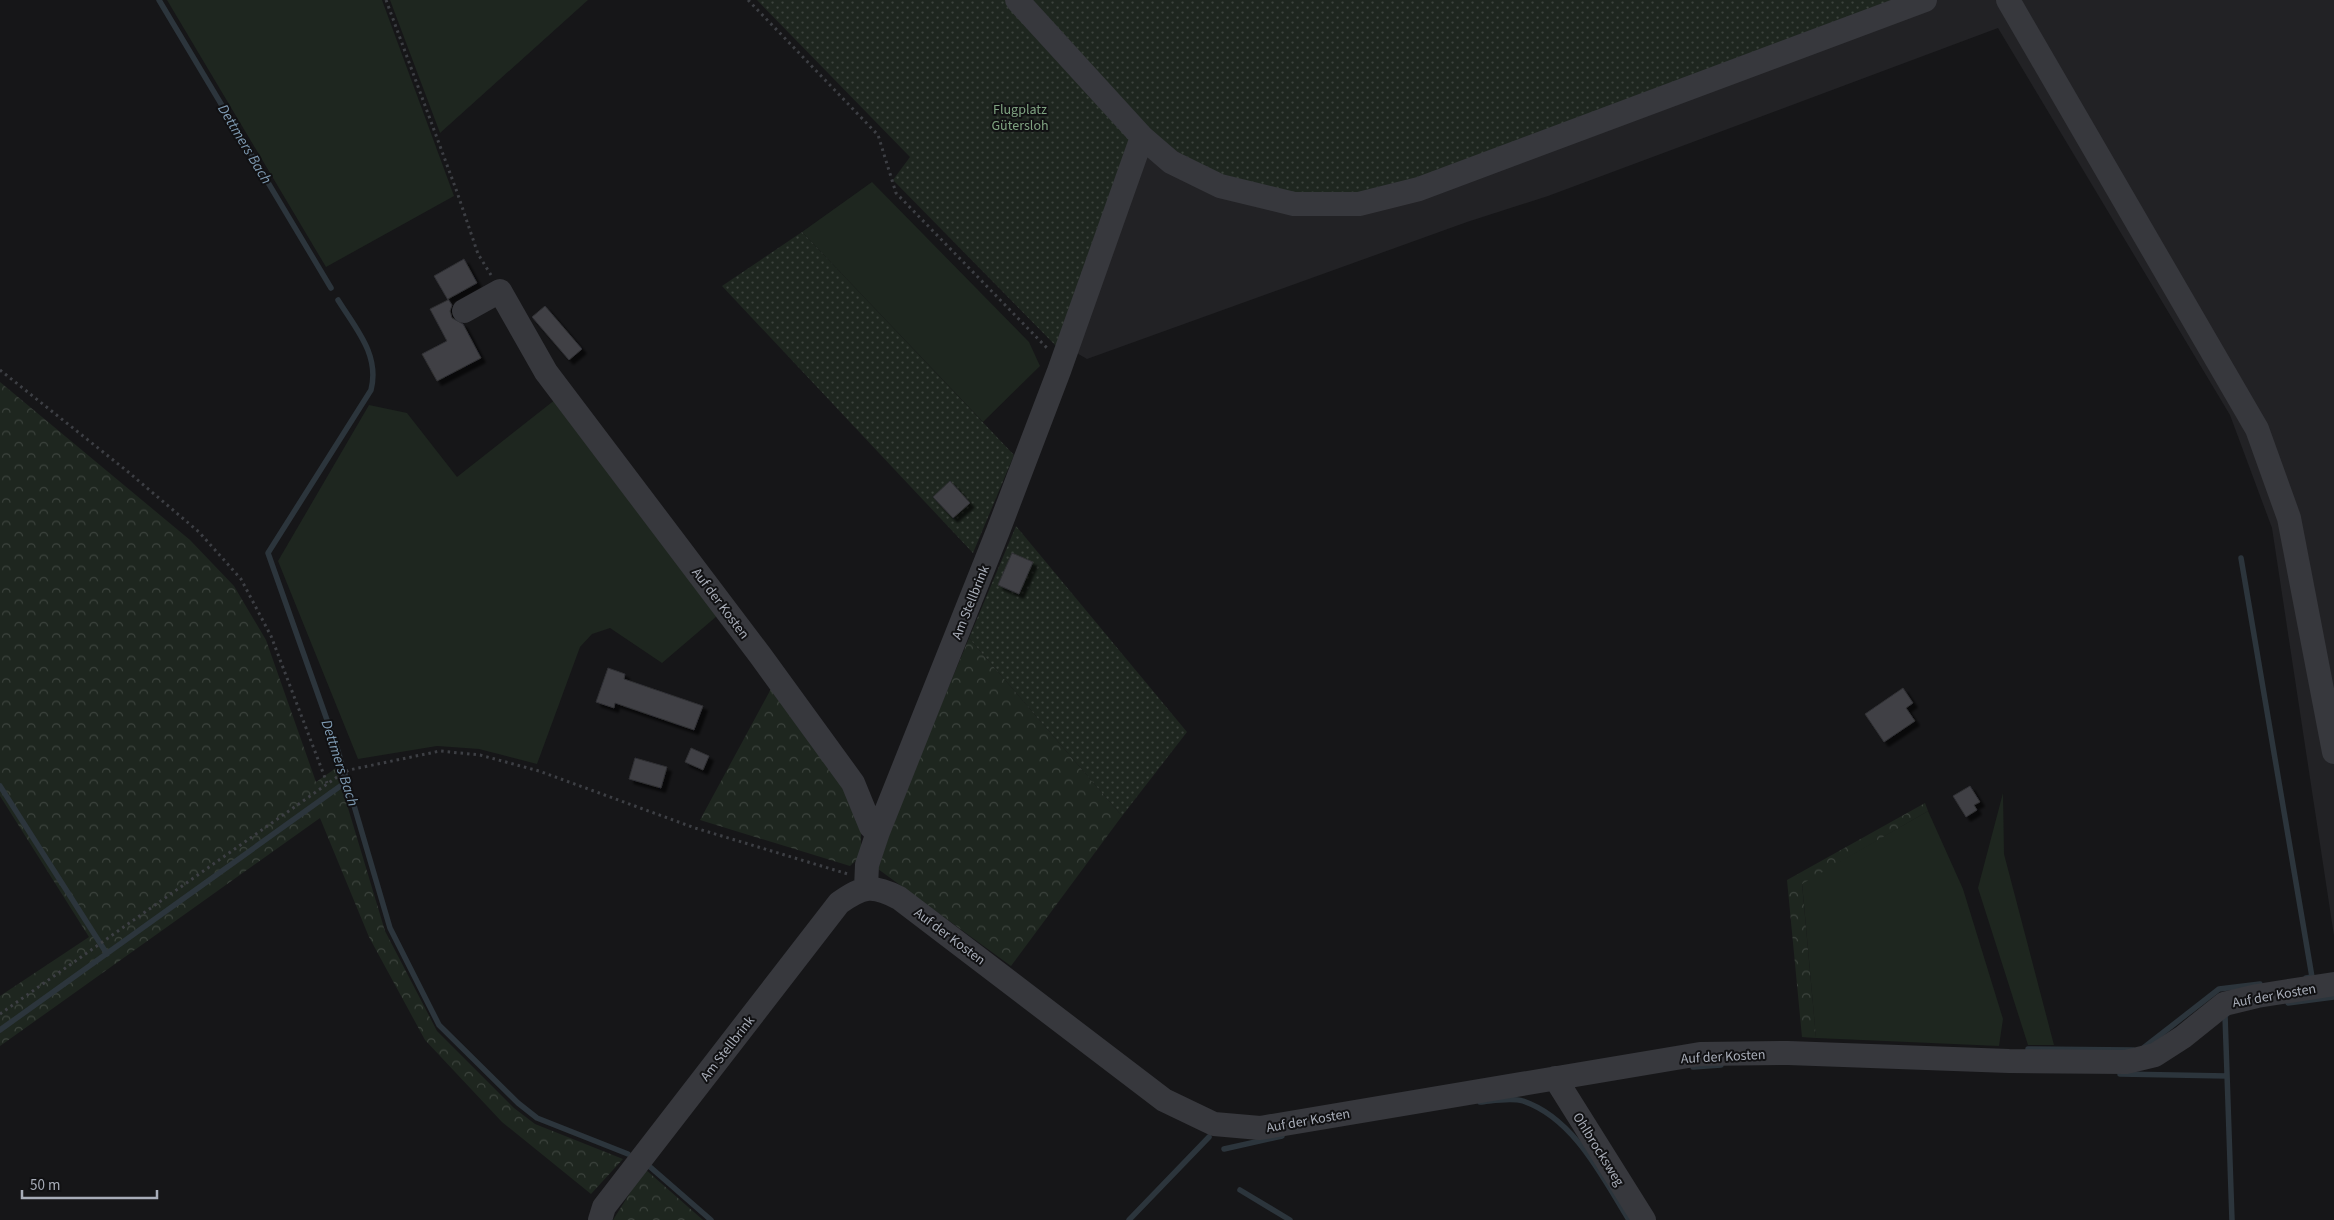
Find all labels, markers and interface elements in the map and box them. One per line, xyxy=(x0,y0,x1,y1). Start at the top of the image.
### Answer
water label: Dettmers Bach xyxy=(212,100,277,188)
park label: Flugplatz Gütersloh xyxy=(991,100,1049,136)
street label: Am Stellbrink xyxy=(947,562,995,642)
street label: Auf der Kosten xyxy=(687,564,754,643)
water label: Dettmers Bach xyxy=(316,717,363,809)
street label: Auf der Kosten xyxy=(910,903,989,970)
street label: Auf der Kosten xyxy=(2231,979,2318,1013)
street label: Am Stellbrink xyxy=(696,1012,760,1086)
street label: Auf der Kosten xyxy=(1680,1045,1766,1069)
street label: Auf der Kosten xyxy=(1265,1104,1352,1138)
street label: Ohlbrocksweg xyxy=(1568,1109,1629,1190)
scale bar xyxy=(22,1168,158,1200)
text: 50 m xyxy=(30,1175,60,1196)

